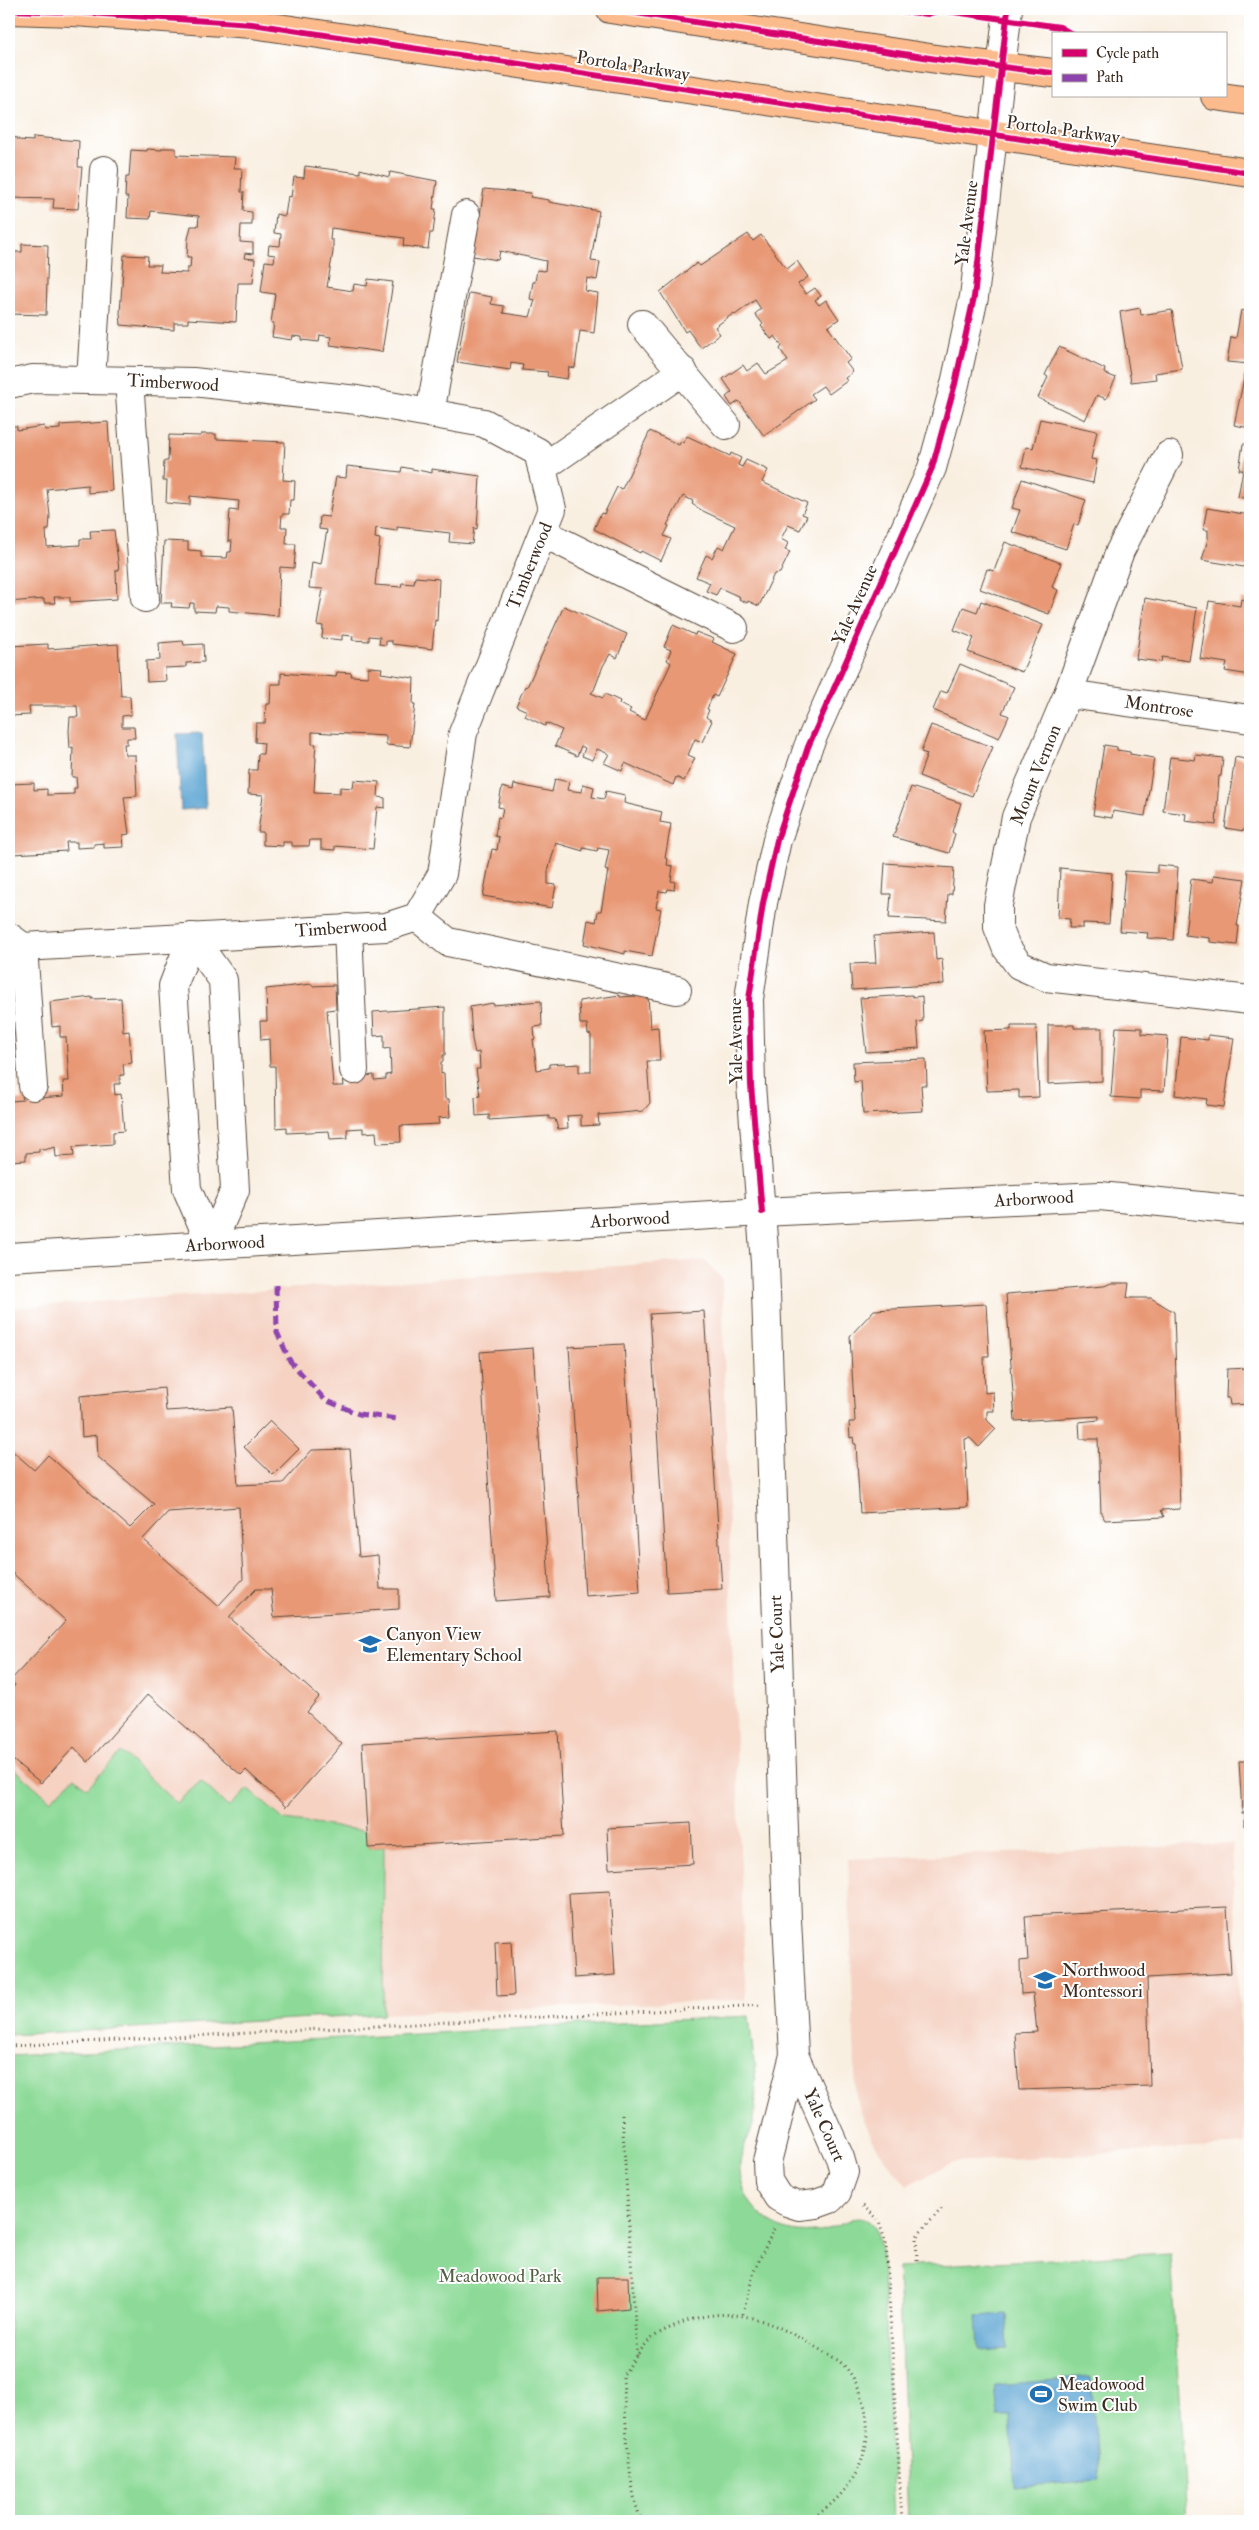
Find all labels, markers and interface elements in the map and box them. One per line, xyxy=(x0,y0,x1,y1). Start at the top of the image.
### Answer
legend xyxy=(1052,32,1226,98)
text: Cycle path xyxy=(1096,44,1159,64)
street label: Portola Parkway xyxy=(575,46,692,86)
text: Path xyxy=(1096,68,1123,87)
street label: Portola Parkway xyxy=(1005,111,1122,149)
street label: Yale Avenue xyxy=(950,178,984,267)
street label: Timberwood xyxy=(126,369,220,397)
street label: Timberwood xyxy=(502,519,558,613)
street label: Yale Avenue xyxy=(827,561,883,649)
street label: Montrose xyxy=(1123,691,1196,723)
street label: Mount Vernon xyxy=(1005,721,1067,829)
street label: Timberwood xyxy=(294,913,388,943)
street label: Yale Avenue xyxy=(724,997,748,1084)
street label: Arborwood xyxy=(993,1185,1074,1213)
street label: Arborwood xyxy=(589,1206,670,1234)
street label: Arborwood xyxy=(184,1230,265,1258)
street label: Yale Court xyxy=(764,1595,790,1673)
place label: Canyon View Elementary School xyxy=(386,1623,522,1667)
school or university icon: Canyon View Elementary School xyxy=(357,1631,383,1657)
place label: Northwood Montessori xyxy=(1062,1959,1145,2003)
school or university icon: Northwood Montessori xyxy=(1032,1967,1058,1993)
street label: Yale Court xyxy=(798,2085,850,2165)
park label: Meadowood Park xyxy=(438,2265,562,2288)
place label: Meadowood Swim Club xyxy=(1058,2373,1145,2417)
sports icon: Meadowood Swim Club xyxy=(1028,2381,1054,2407)

